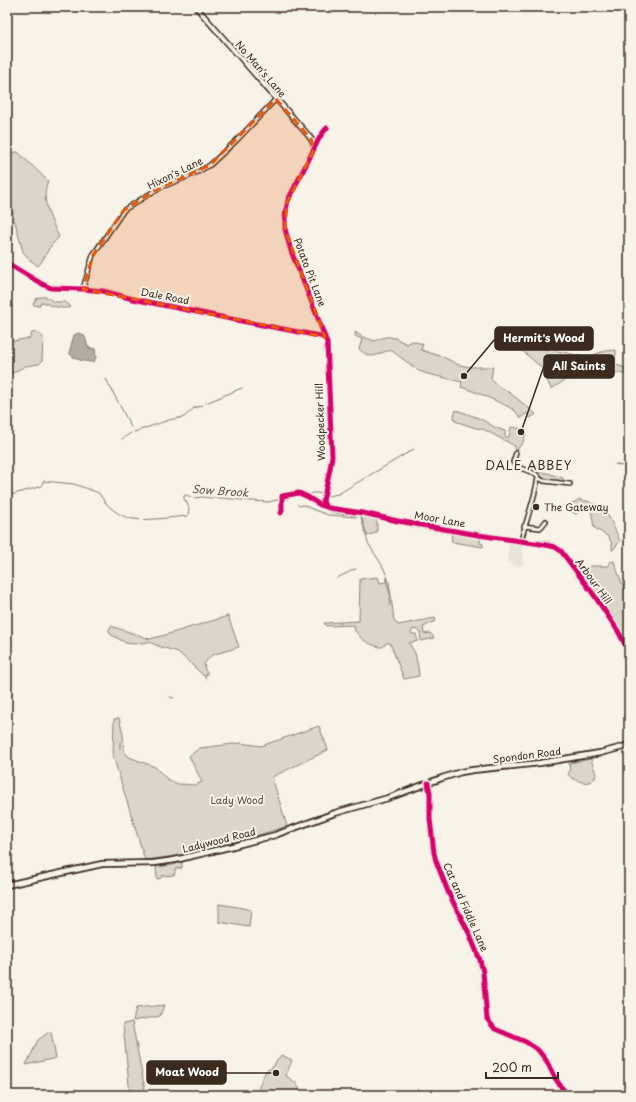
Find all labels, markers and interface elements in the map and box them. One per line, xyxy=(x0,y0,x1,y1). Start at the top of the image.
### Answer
street label: No Man's Lane xyxy=(232,37,291,101)
street label: Hixon's Lane xyxy=(144,152,205,192)
street label: Potato Pit Lane xyxy=(290,235,330,308)
street label: Dale Road xyxy=(139,283,191,308)
callout: Hermit's Wood xyxy=(495,327,593,350)
text: Hermit's Wood xyxy=(503,329,585,346)
callout: All Saints xyxy=(544,355,614,378)
text: All Saints xyxy=(551,357,606,374)
street label: Woodpecker Hill xyxy=(311,383,328,461)
district label: DALE ABBEY xyxy=(485,456,573,474)
water label: Sow Brook xyxy=(191,480,250,501)
place label: The Gateway xyxy=(544,499,608,515)
marker: The Gateway xyxy=(531,502,541,512)
street label: Moor Lane xyxy=(413,507,467,530)
street label: Arbour Hill xyxy=(573,555,616,607)
street label: Spondon Road xyxy=(492,743,562,766)
park label: Lady Wood xyxy=(210,792,264,807)
street label: Ladywood Road xyxy=(181,823,257,856)
street label: Cat and Fiddle Lane xyxy=(440,860,493,954)
scale bar xyxy=(486,1054,558,1080)
text: 200 m xyxy=(492,1058,532,1076)
callout: Moat Wood xyxy=(147,1061,226,1084)
text: Moat Wood xyxy=(155,1063,219,1080)

